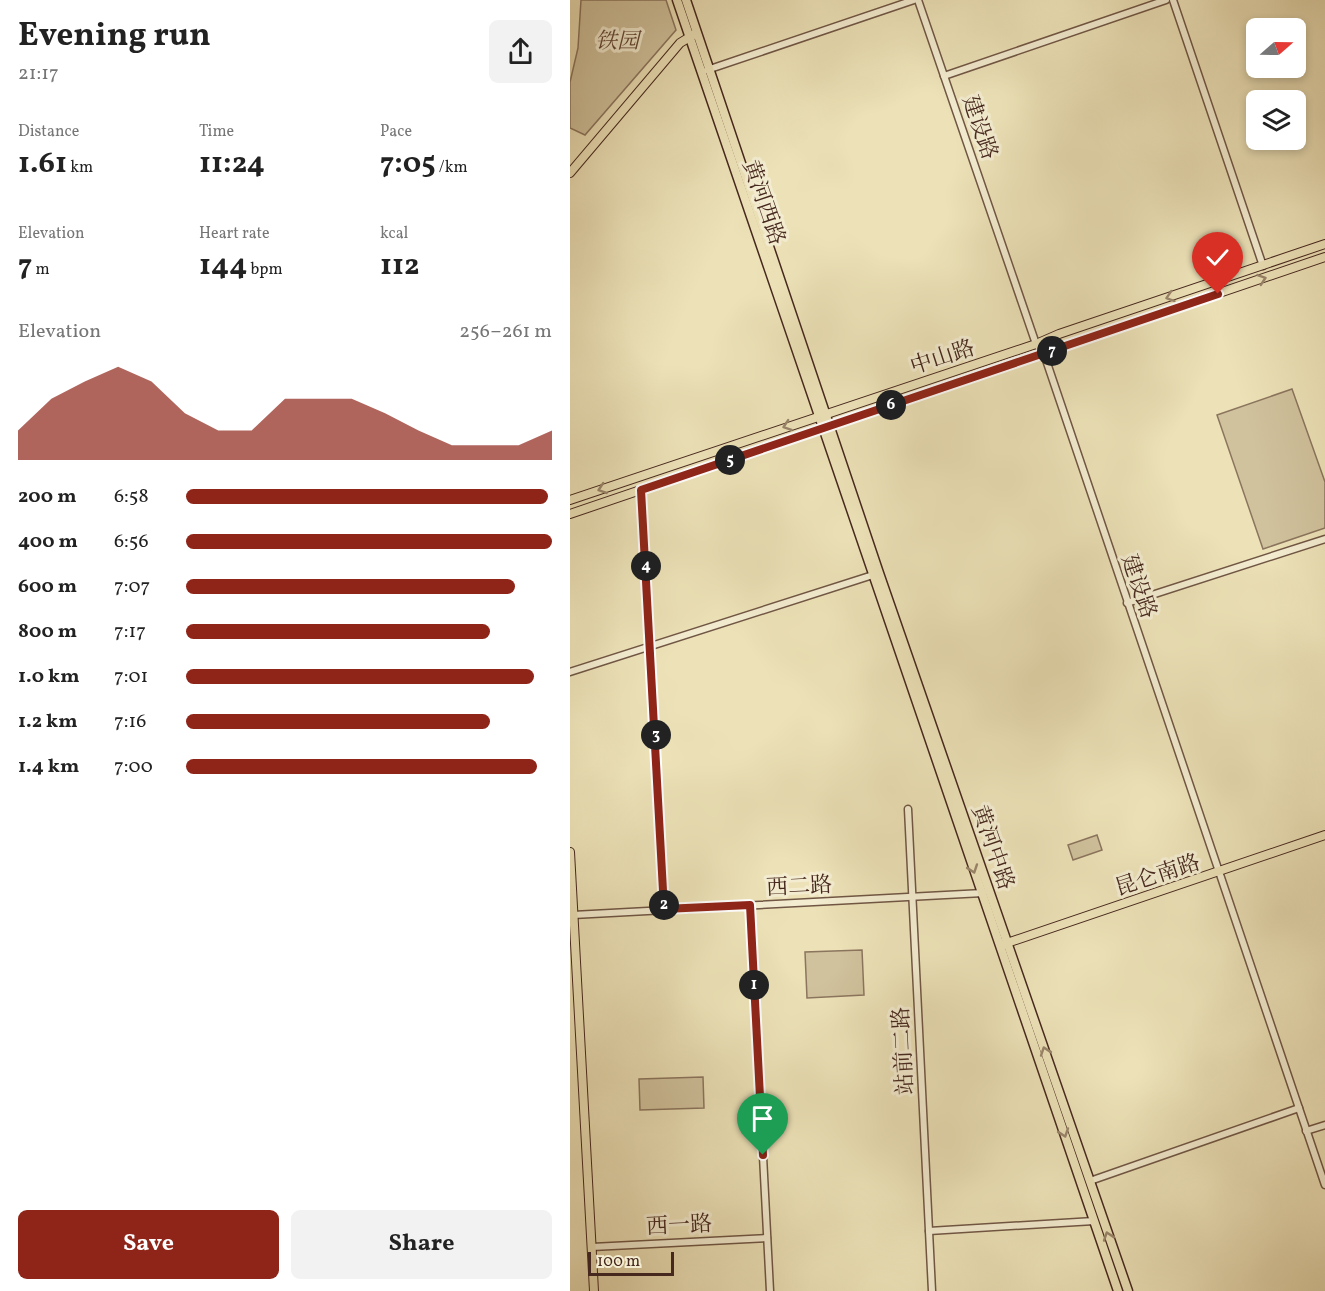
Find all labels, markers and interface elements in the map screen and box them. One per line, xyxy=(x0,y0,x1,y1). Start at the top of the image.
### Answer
text: Evening run xyxy=(18,14,211,60)
north arrow xyxy=(1246,18,1306,78)
map controls xyxy=(1246,18,1306,150)
button: share xyxy=(489,20,552,83)
park label: 铁园 xyxy=(595,27,642,58)
text: 21:17 xyxy=(18,60,59,88)
button: layers xyxy=(1246,90,1306,150)
street label: 建设路 xyxy=(953,92,1004,164)
text: Distance xyxy=(18,121,79,143)
text: Time xyxy=(199,121,234,143)
text: Pace xyxy=(380,121,412,143)
text: 1.61 xyxy=(18,143,67,185)
text: 11:24 xyxy=(199,143,265,185)
text: 7:05 xyxy=(380,143,436,185)
street label: 黄河西路 xyxy=(734,156,792,249)
text: km xyxy=(67,157,93,179)
text: /km xyxy=(436,157,468,179)
text: Elevation xyxy=(18,223,85,245)
text: Heart rate xyxy=(199,223,270,245)
text: kcal xyxy=(380,223,408,245)
pin xyxy=(1192,232,1243,294)
icon: check xyxy=(1201,241,1234,274)
text: 7 xyxy=(18,245,32,287)
text: 144 xyxy=(199,245,247,287)
text: 112 xyxy=(380,245,420,287)
text: m xyxy=(32,259,50,281)
text: bpm xyxy=(247,259,283,281)
one-way arrow xyxy=(1256,274,1267,287)
one-way arrow xyxy=(1165,290,1176,302)
text: Elevation xyxy=(18,318,101,346)
text: 256–261 m xyxy=(459,318,552,346)
street label: 中山路 xyxy=(907,333,979,383)
pin: 7 xyxy=(1037,336,1067,366)
text: 7 xyxy=(1048,340,1056,362)
pin: 6 xyxy=(876,390,906,420)
text: 6 xyxy=(887,394,895,416)
one-way arrow xyxy=(782,419,793,432)
pin: 5 xyxy=(715,445,745,475)
text: 5 xyxy=(726,449,734,471)
one-way arrow xyxy=(597,482,608,495)
text: 200 m xyxy=(18,483,76,511)
text: 6:58 xyxy=(114,483,149,511)
text: 400 m xyxy=(18,528,78,556)
text: 6:56 xyxy=(114,528,149,556)
pin: 4 xyxy=(631,551,661,581)
street label: 建设路 xyxy=(1112,551,1163,623)
text: 4 xyxy=(641,555,651,577)
text: 600 m xyxy=(18,573,77,601)
text: 7:07 xyxy=(114,573,150,601)
text: 800 m xyxy=(18,618,77,646)
text: 7:17 xyxy=(114,618,146,646)
text: 1.0 km xyxy=(18,663,80,691)
text: 7:01 xyxy=(114,663,148,691)
text: 1.2 km xyxy=(18,708,78,736)
text: 7:16 xyxy=(114,708,146,736)
pin: 3 xyxy=(641,720,671,750)
text: 3 xyxy=(652,724,660,746)
text: 1.4 km xyxy=(18,753,79,781)
text: 7:00 xyxy=(114,753,153,781)
street label: 黄河中路 xyxy=(963,801,1021,894)
street label: 昆仑南路 xyxy=(1111,848,1204,905)
one-way arrow xyxy=(966,863,978,874)
street label: 西二路 xyxy=(765,870,833,905)
pin: 2 xyxy=(649,890,679,920)
text: 2 xyxy=(660,894,668,916)
pin: 1 xyxy=(739,970,769,1000)
text: 1 xyxy=(751,974,757,996)
street label: 站前二路 xyxy=(887,1006,922,1096)
one-way arrow xyxy=(1040,1046,1053,1057)
pin xyxy=(737,1093,788,1155)
icon: arrive xyxy=(746,1102,779,1135)
one-way arrow xyxy=(1056,1127,1069,1138)
street label: 西一路 xyxy=(645,1209,713,1244)
button: Save xyxy=(18,1210,279,1279)
button: Share xyxy=(291,1210,552,1279)
one-way arrow xyxy=(1103,1231,1116,1242)
scale bar xyxy=(588,1249,674,1276)
text: 100 m xyxy=(597,1251,640,1273)

